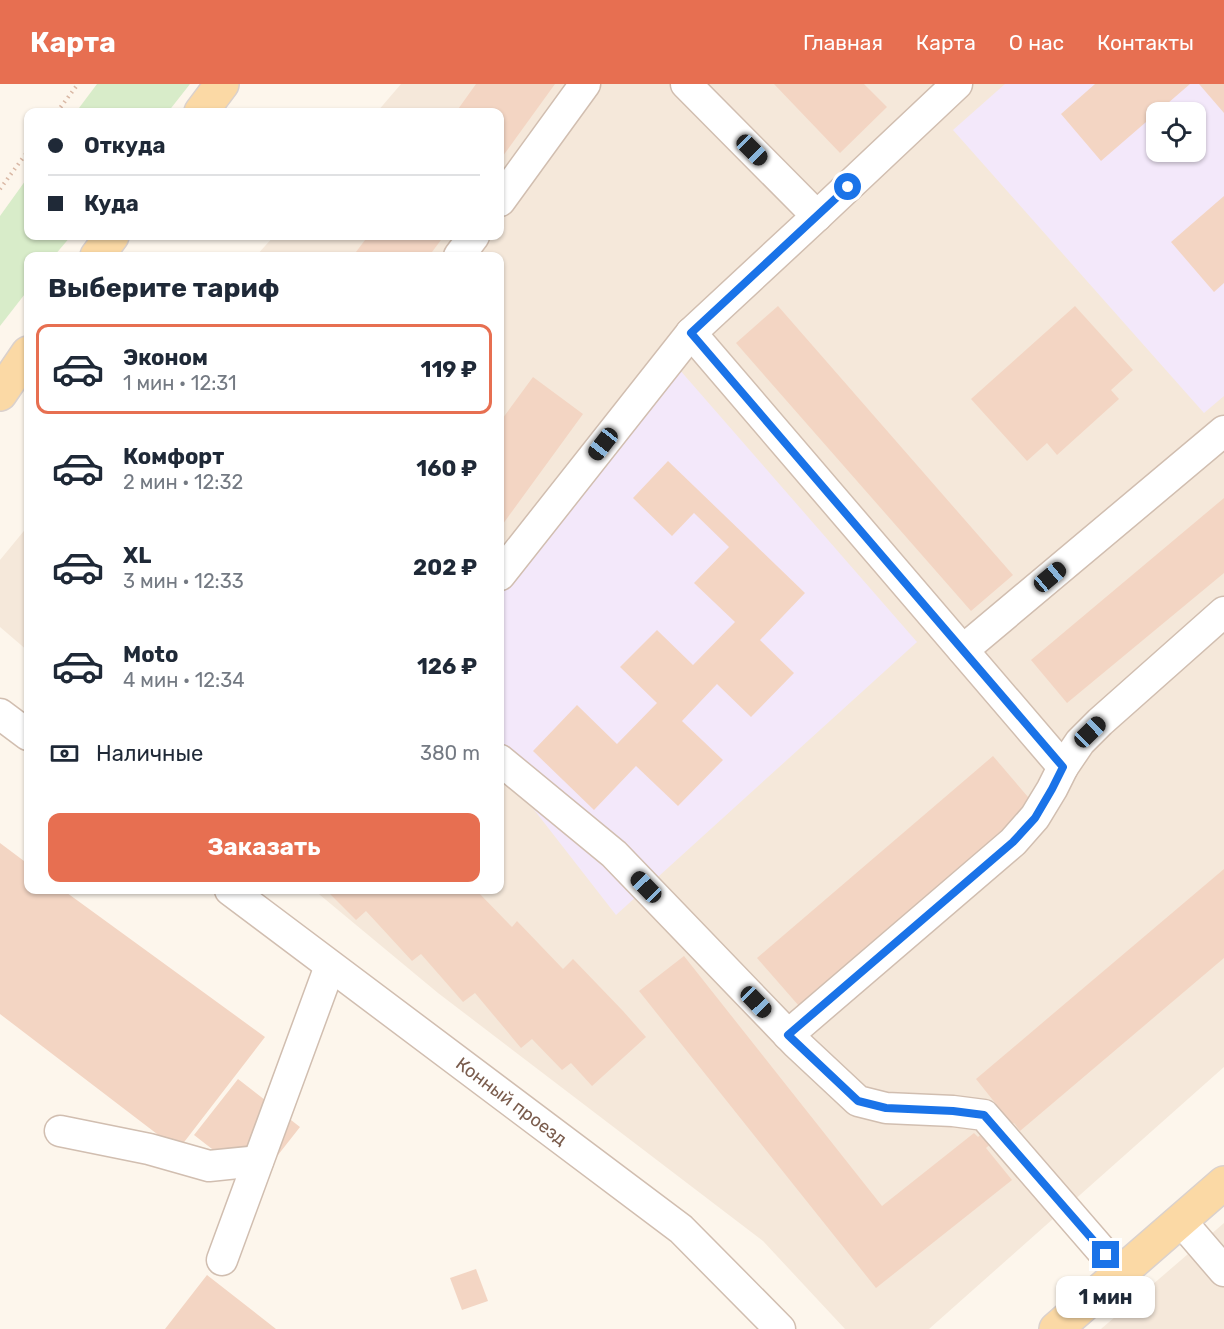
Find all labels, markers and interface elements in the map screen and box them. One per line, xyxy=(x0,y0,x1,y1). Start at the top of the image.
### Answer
text: Карта xyxy=(30,26,116,59)
text: Главная xyxy=(803,30,883,55)
text: Карта xyxy=(916,30,976,55)
text: О нас xyxy=(1009,30,1064,55)
text: Контакты xyxy=(1097,30,1194,55)
map controls xyxy=(1146,102,1206,162)
button: locate xyxy=(1146,102,1206,162)
car xyxy=(733,131,771,169)
text: Откуда xyxy=(84,132,166,159)
route start xyxy=(834,173,861,200)
text: Куда xyxy=(84,190,139,217)
text: Выберите тариф xyxy=(48,272,279,304)
icon: car xyxy=(51,342,105,396)
text: Эконом xyxy=(123,344,208,371)
text: 119 ₽ xyxy=(420,356,477,383)
text: 1 мин · 12:31 xyxy=(123,371,237,395)
car xyxy=(585,424,621,464)
icon: car xyxy=(51,441,105,495)
text: Комфорт xyxy=(123,443,224,470)
text: 160 ₽ xyxy=(416,455,477,482)
text: 2 мин · 12:32 xyxy=(123,470,243,494)
icon: car xyxy=(51,540,105,594)
text: XL xyxy=(123,542,151,569)
text: 202 ₽ xyxy=(413,554,477,581)
car xyxy=(1030,559,1070,595)
text: 3 мин · 12:33 xyxy=(123,569,244,593)
icon: car xyxy=(51,639,105,693)
text: Moto xyxy=(123,641,178,668)
text: 126 ₽ xyxy=(417,653,477,680)
text: 4 мин · 12:34 xyxy=(123,668,245,692)
car xyxy=(1071,713,1109,751)
icon: cash xyxy=(48,737,81,770)
text: Наличные xyxy=(96,740,203,767)
text: 380 m xyxy=(420,741,480,765)
button: Заказать xyxy=(48,813,480,882)
car xyxy=(627,868,665,906)
car xyxy=(737,983,775,1021)
street label: Конный проезд xyxy=(451,1053,571,1150)
route end xyxy=(1092,1241,1119,1268)
callout: 1 мин xyxy=(1056,1276,1156,1318)
text: 1 мин xyxy=(1078,1285,1133,1309)

